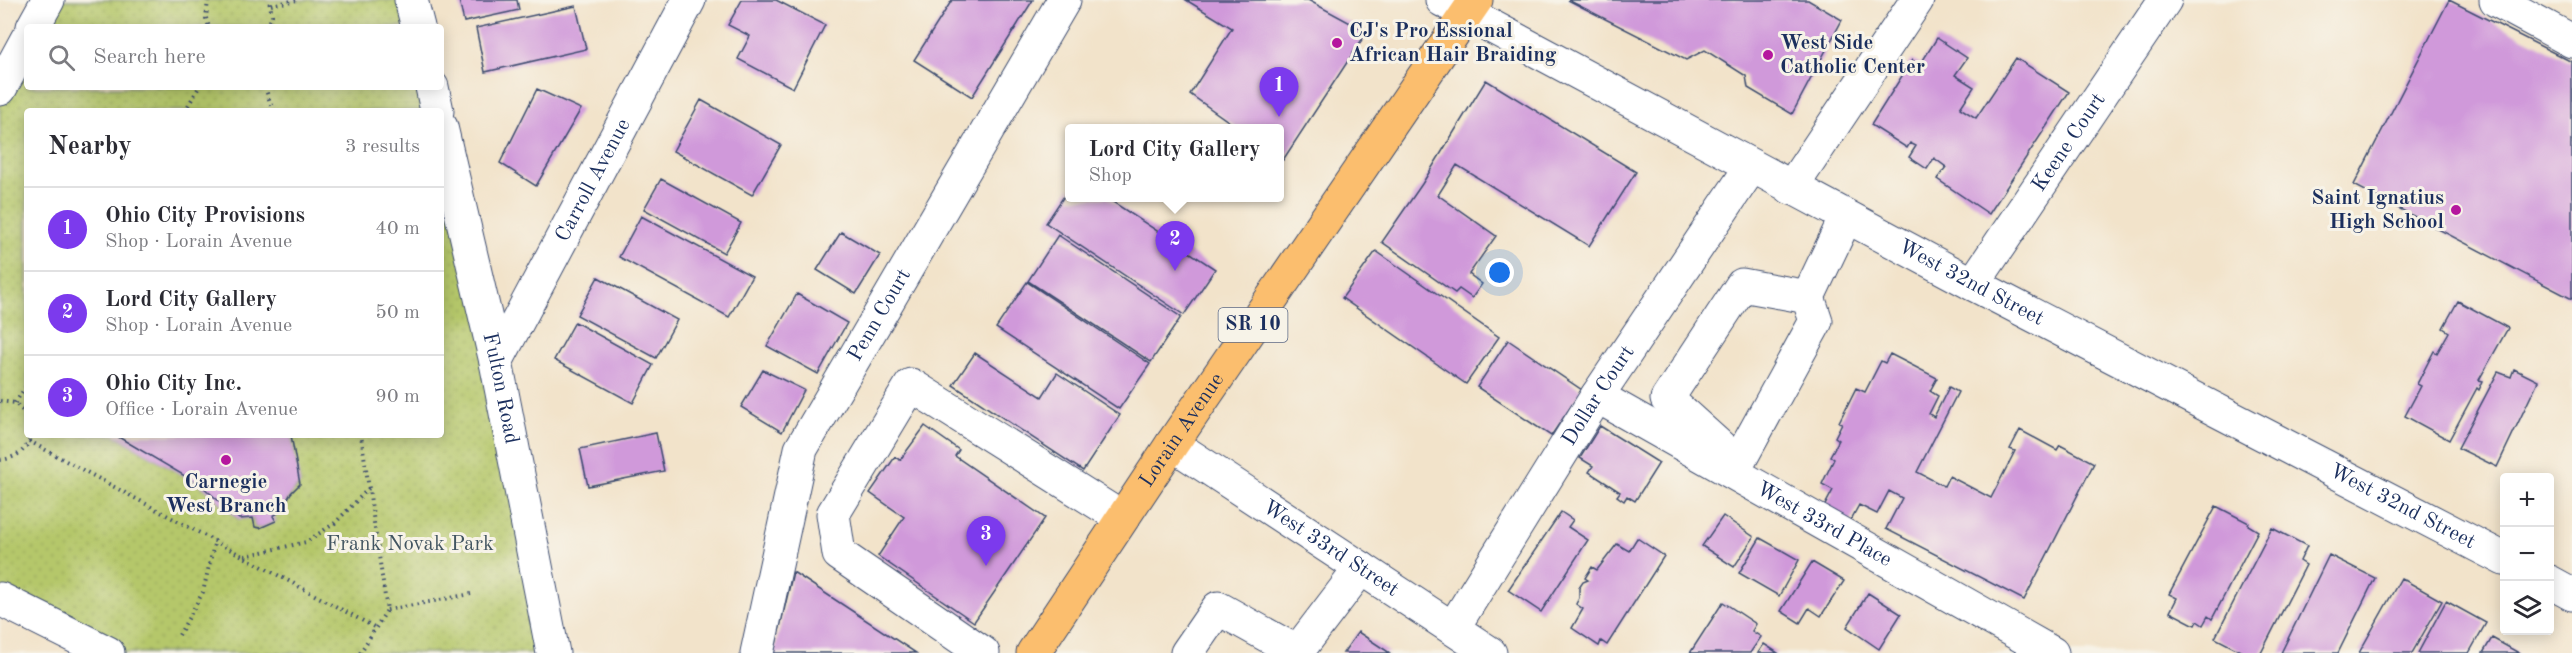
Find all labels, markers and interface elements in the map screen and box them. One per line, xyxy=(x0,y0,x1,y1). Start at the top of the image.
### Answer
place label: CJ's Pro Essional African Hair Braiding xyxy=(1349,21,1557,66)
search box xyxy=(24,24,444,90)
place label: West Side Catholic Center xyxy=(1780,33,1925,78)
marker: CJ's Pro Essional African Hair Braiding xyxy=(1330,36,1344,50)
icon: search xyxy=(45,41,78,74)
text: Search here xyxy=(93,46,206,68)
marker: West Side Catholic Center xyxy=(1761,48,1775,62)
pin: 1 xyxy=(1260,68,1298,117)
street label: Keene Court xyxy=(2028,89,2109,195)
street label: Carroll Avenue xyxy=(552,115,634,245)
popup xyxy=(1065,124,1284,202)
text: Nearby xyxy=(48,134,132,160)
text: 3 results xyxy=(345,137,420,157)
text: Lord City Gallery xyxy=(1088,139,1261,161)
text: Shop xyxy=(1088,166,1132,186)
place label: Saint Ignatius High School xyxy=(2311,188,2444,233)
marker: Saint Ignatius High School xyxy=(2449,203,2463,217)
text: Ohio City Provisions xyxy=(105,205,305,227)
text: 1 xyxy=(62,219,73,239)
text: 40 m xyxy=(375,219,420,239)
pin: 2 xyxy=(1156,222,1194,271)
text: Shop · Lorain Avenue xyxy=(105,232,292,252)
street label: West 32nd Street xyxy=(1895,236,2047,329)
your location xyxy=(1485,258,1514,287)
street label: Penn Court xyxy=(844,265,915,365)
text: Lord City Gallery xyxy=(105,289,277,311)
text: 2 xyxy=(62,303,73,323)
text: 50 m xyxy=(375,303,420,323)
road number: SR 10 xyxy=(1218,308,1288,342)
text: Shop · Lorain Avenue xyxy=(105,316,292,336)
street label: Fulton Road xyxy=(479,331,522,446)
street label: Dollar Court xyxy=(1558,342,1638,449)
street label: Lorain Avenue xyxy=(1136,369,1228,491)
text: Ohio City Inc. xyxy=(105,373,242,395)
text: 3 xyxy=(62,387,73,407)
text: 90 m xyxy=(375,387,420,407)
text: Office · Lorain Avenue xyxy=(105,400,298,420)
marker: Carnegie West Branch xyxy=(219,453,233,467)
street label: West 32nd Street xyxy=(2326,460,2479,553)
place label: Carnegie West Branch xyxy=(165,472,287,517)
map controls xyxy=(2500,473,2554,635)
button: + xyxy=(2500,473,2554,527)
street label: West 33rd Place xyxy=(1753,478,1895,571)
street label: West 33rd Street xyxy=(1259,496,1403,601)
pin: 3 xyxy=(966,516,1006,566)
button: − xyxy=(2500,527,2554,581)
park label: Frank Novak Park xyxy=(326,534,494,555)
button: layers xyxy=(2500,581,2554,635)

